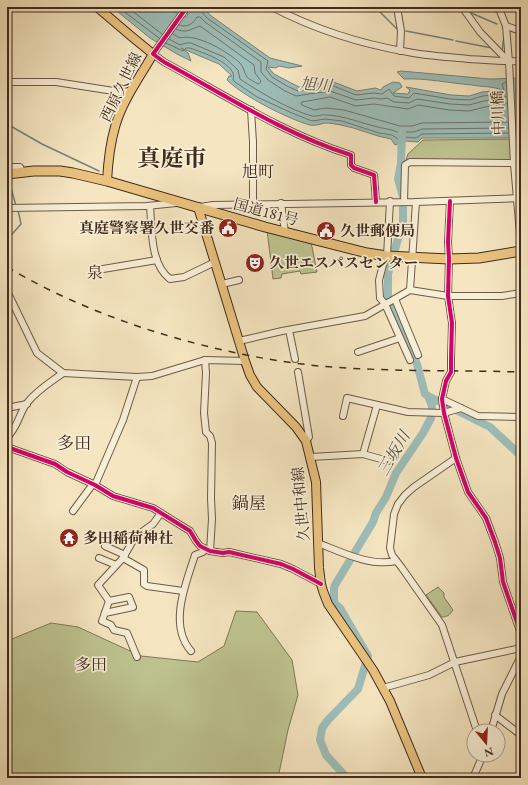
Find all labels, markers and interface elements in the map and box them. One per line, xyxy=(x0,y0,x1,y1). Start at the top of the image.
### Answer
street label: 西原久世線 xyxy=(96,49,146,125)
water label: 旭川 xyxy=(299,73,335,97)
street label: 中川橋 xyxy=(487,90,508,136)
district label: 真庭市 xyxy=(138,143,207,173)
district label: 旭町 xyxy=(242,161,274,182)
street label: 国道181号 xyxy=(232,194,301,229)
public building icon: 真庭警察署久世交番 xyxy=(217,217,239,239)
place label: 真庭警察署久世交番 xyxy=(79,218,215,237)
public building icon: 久世郵便局 xyxy=(315,220,337,242)
place label: 久世郵便局 xyxy=(340,221,415,240)
theatre icon: 久世エスパスセンター xyxy=(244,252,266,274)
place label: 久世エスパスセンター xyxy=(269,253,418,272)
district label: 泉 xyxy=(87,262,103,283)
water label: 三坂川 xyxy=(372,425,416,479)
district label: 多田 xyxy=(57,432,91,454)
street label: 久世中和線 xyxy=(288,466,313,542)
district label: 鍋屋 xyxy=(232,492,266,514)
temple icon: 多田稲荷神社 xyxy=(58,527,80,549)
place label: 多田稲荷神社 xyxy=(83,528,173,547)
district label: 多田 xyxy=(75,654,107,675)
north arrow xyxy=(466,723,506,763)
text: N xyxy=(483,744,495,761)

